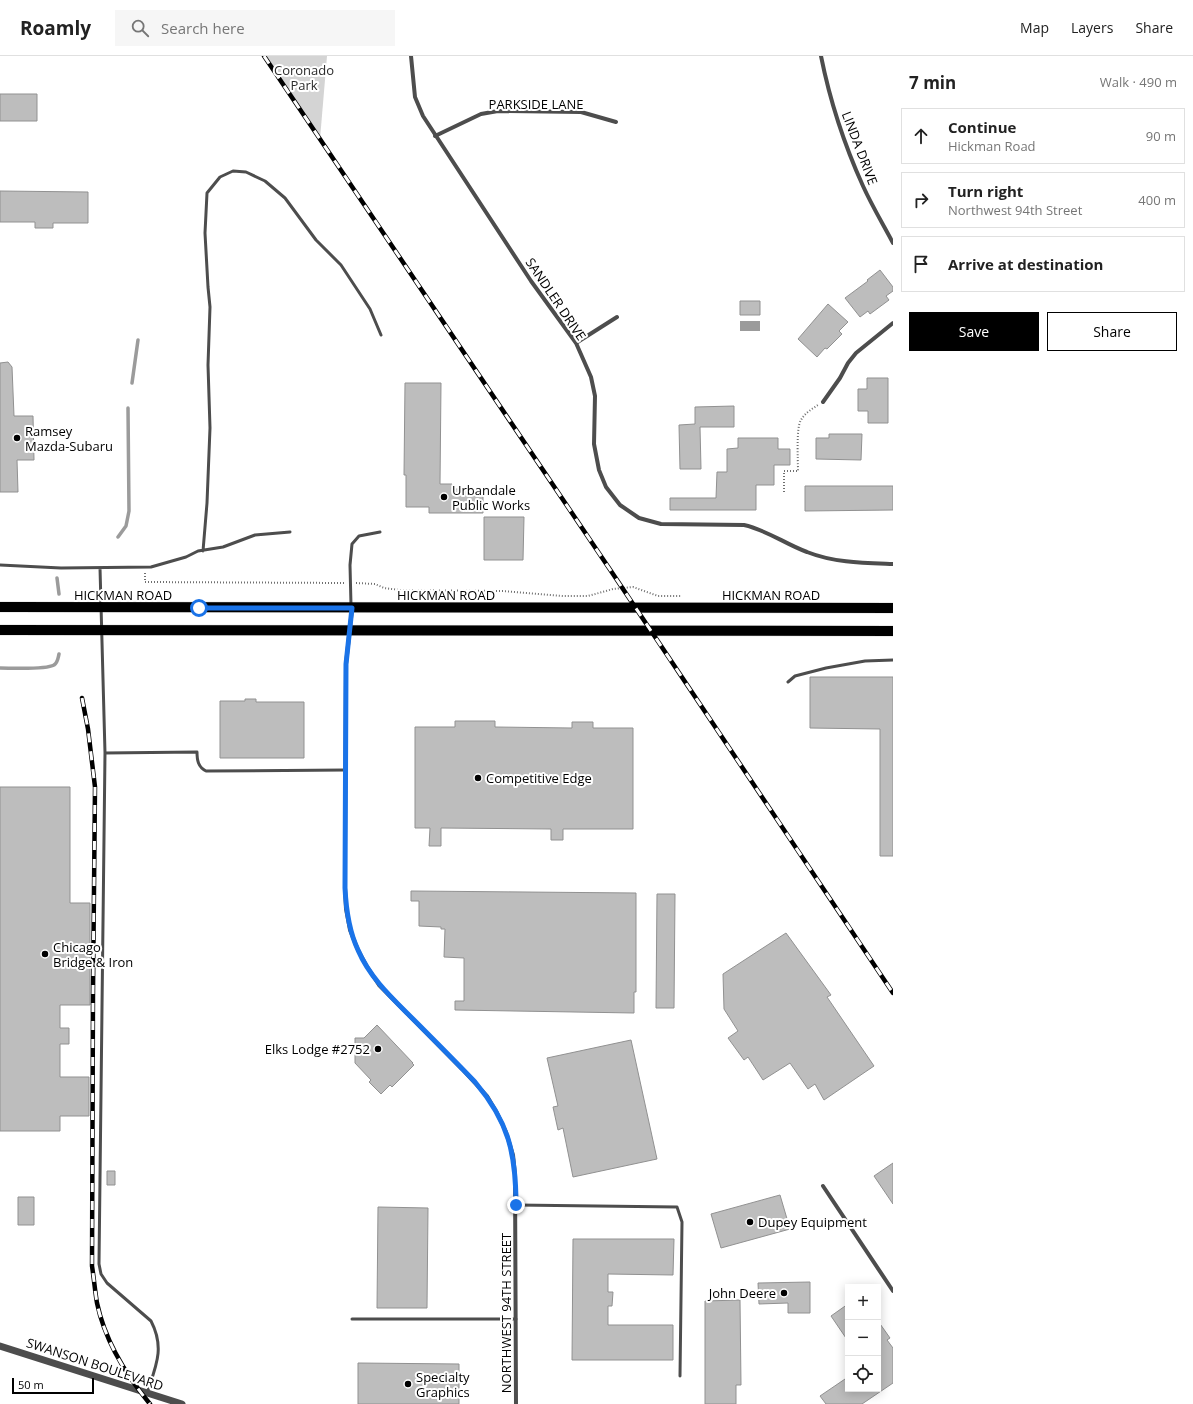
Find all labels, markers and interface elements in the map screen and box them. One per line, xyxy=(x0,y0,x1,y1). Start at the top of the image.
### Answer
search box xyxy=(115,10,395,46)
text: Roamly xyxy=(20,15,91,41)
icon: search xyxy=(129,17,151,39)
text: Search here xyxy=(161,18,245,38)
text: Map xyxy=(1020,18,1049,37)
text: Layers xyxy=(1071,18,1113,37)
text: Share xyxy=(1135,18,1173,37)
park label: Coronado Park xyxy=(274,61,334,94)
text: 7 min xyxy=(909,71,956,94)
text: Walk · 490 m xyxy=(1100,73,1177,91)
street label: PARKSIDE LANE xyxy=(489,95,583,113)
street label: LINDA DRIVE xyxy=(838,109,882,187)
text: Continue xyxy=(948,117,1016,137)
icon: ahead xyxy=(910,125,932,147)
text: 90 m xyxy=(1146,127,1176,145)
text: Hickman Road xyxy=(948,137,1036,155)
text: Turn right xyxy=(948,181,1023,201)
icon: right xyxy=(910,189,932,211)
text: 400 m xyxy=(1138,191,1176,209)
text: Northwest 94th Street xyxy=(948,201,1082,219)
icon: arrive xyxy=(910,253,932,275)
street label: SANDLER DRIVE xyxy=(522,254,590,344)
text: Arrive at destination xyxy=(948,254,1103,274)
button: Save xyxy=(909,312,1039,351)
button: Share xyxy=(1047,312,1177,351)
place label: Ramsey Mazda-Subaru xyxy=(25,422,113,455)
marker: Ramsey Mazda-Subaru xyxy=(12,433,22,443)
place label: Urbandale Public Works xyxy=(452,481,530,514)
marker: Urbandale Public Works xyxy=(439,492,449,502)
street label: HICKMAN ROAD xyxy=(74,586,172,604)
street label: HICKMAN ROAD xyxy=(397,586,495,604)
street label: HICKMAN ROAD xyxy=(722,586,820,604)
route start xyxy=(190,599,208,617)
place label: Competitive Edge xyxy=(486,769,592,787)
marker: Competitive Edge xyxy=(473,773,483,783)
place label: Chicago Bridge & Iron xyxy=(53,938,133,971)
marker: Chicago Bridge & Iron xyxy=(40,949,50,959)
place label: Elks Lodge #2752 xyxy=(265,1040,370,1058)
marker: Elks Lodge #2752 xyxy=(373,1044,383,1054)
route end xyxy=(507,1196,525,1214)
place label: Dupey Equipment xyxy=(758,1213,867,1231)
marker: Dupey Equipment xyxy=(745,1217,755,1227)
street label: NORTHWEST 94TH STREET xyxy=(497,1232,515,1393)
place label: John Deere xyxy=(707,1284,776,1302)
map controls xyxy=(845,1284,881,1392)
button: + xyxy=(845,1284,881,1320)
marker: John Deere xyxy=(779,1288,789,1298)
button: − xyxy=(845,1320,881,1356)
street label: SWANSON BOULEVARD xyxy=(24,1333,166,1395)
button: locate xyxy=(845,1356,881,1392)
place label: Specialty Graphics xyxy=(416,1368,470,1401)
scale bar xyxy=(12,1376,94,1395)
text: 50 m xyxy=(18,1377,44,1392)
marker: Specialty Graphics xyxy=(403,1379,413,1389)

